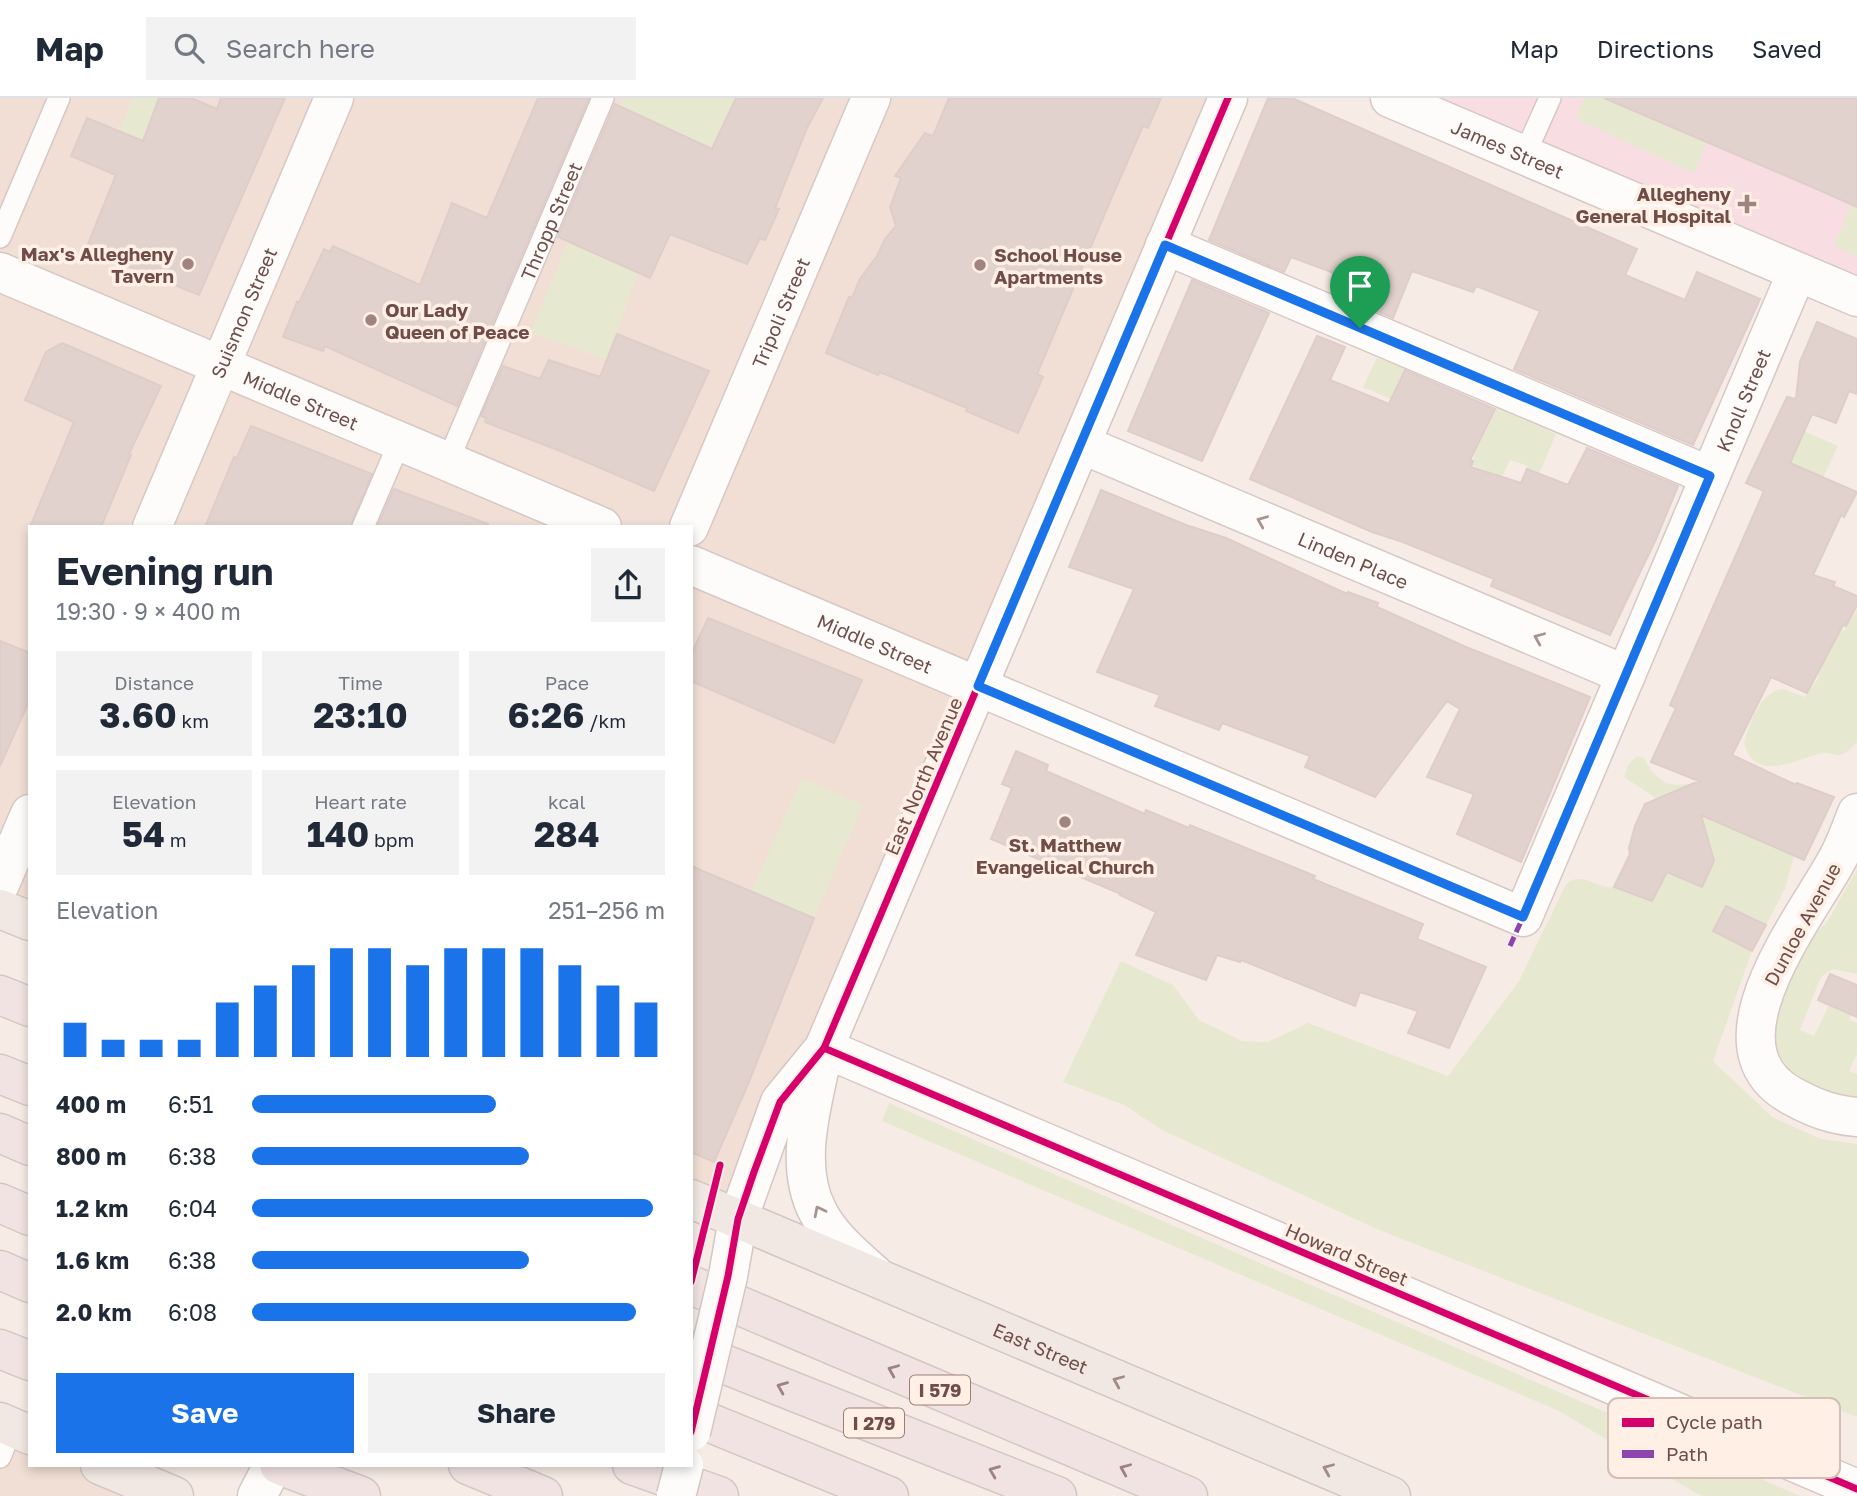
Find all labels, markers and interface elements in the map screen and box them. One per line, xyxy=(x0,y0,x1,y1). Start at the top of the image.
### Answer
search box xyxy=(146,17,636,80)
text: Map xyxy=(35,29,104,68)
icon: search xyxy=(170,29,208,67)
text: Search here xyxy=(226,33,375,64)
text: Map xyxy=(1510,34,1559,63)
text: Directions xyxy=(1597,34,1714,63)
text: Saved xyxy=(1752,34,1822,63)
street label: James Street xyxy=(1448,114,1568,182)
street label: Thropp Street xyxy=(515,158,586,284)
place label: Allegheny General Hospital xyxy=(1575,182,1732,227)
marker: Allegheny General Hospital xyxy=(1737,194,1757,214)
place label: Max's Allegheny Tavern xyxy=(21,242,175,287)
place label: School House Apartments xyxy=(994,243,1122,288)
street label: Suismon Street xyxy=(205,244,281,381)
street label: Tripoli Street xyxy=(746,254,814,371)
marker: Max's Allegheny Tavern xyxy=(180,256,196,272)
pin xyxy=(1330,256,1390,328)
marker: School House Apartments xyxy=(972,257,988,273)
icon: arrive xyxy=(1341,267,1379,305)
place label: Our Lady Queen of Peace xyxy=(385,298,530,343)
marker: Our Lady Queen of Peace xyxy=(363,312,379,328)
street label: Knoll Street xyxy=(1711,345,1775,455)
street label: Middle Street xyxy=(240,365,362,434)
one-way arrow xyxy=(1257,515,1269,529)
street label: Linden Place xyxy=(1295,526,1412,593)
text: Evening run xyxy=(56,548,274,593)
button: share xyxy=(591,548,665,622)
text: 19:30 · 9 × 400 m xyxy=(56,597,241,625)
street label: Middle Street xyxy=(814,608,936,677)
one-way arrow xyxy=(1534,632,1546,646)
text: Distance xyxy=(114,671,194,694)
text: Time xyxy=(338,671,383,694)
text: Pace xyxy=(545,671,589,694)
text: 3.60 xyxy=(99,694,177,736)
text: 23:10 xyxy=(313,694,408,736)
text: 6:26 xyxy=(508,694,585,736)
street label: East North Avenue xyxy=(879,694,967,858)
text: km xyxy=(177,709,209,732)
text: /km xyxy=(585,709,626,732)
text: Elevation xyxy=(112,790,196,813)
text: Heart rate xyxy=(314,790,407,813)
text: kcal xyxy=(548,790,586,813)
text: 54 xyxy=(122,813,165,855)
text: 140 xyxy=(307,813,369,855)
text: 284 xyxy=(534,813,600,855)
marker: St. Matthew Evangelical Church xyxy=(1057,814,1073,830)
text: m xyxy=(165,828,187,851)
text: bpm xyxy=(369,828,414,851)
place label: St. Matthew Evangelical Church xyxy=(976,833,1154,878)
street label: Dunloe Avenue xyxy=(1759,859,1845,989)
text: Elevation xyxy=(56,896,158,924)
text: 251–256 m xyxy=(548,896,665,924)
text: 400 m xyxy=(56,1090,126,1118)
text: 6:51 xyxy=(168,1090,213,1118)
text: 800 m xyxy=(56,1142,127,1170)
text: 6:38 xyxy=(168,1142,216,1170)
text: 1.2 km xyxy=(56,1194,128,1222)
text: 6:04 xyxy=(168,1194,217,1222)
one-way arrow xyxy=(814,1206,828,1218)
street label: Howard Street xyxy=(1282,1218,1412,1290)
text: 1.6 km xyxy=(56,1246,129,1274)
text: 6:38 xyxy=(168,1246,216,1274)
text: 2.0 km xyxy=(56,1298,132,1326)
text: 6:08 xyxy=(168,1298,217,1326)
street label: East Street xyxy=(990,1317,1092,1378)
one-way arrow xyxy=(888,1364,901,1378)
button: Save xyxy=(56,1373,354,1453)
button: Share xyxy=(368,1373,665,1453)
one-way arrow xyxy=(1113,1375,1126,1389)
road number: I 579 xyxy=(910,1376,970,1405)
one-way arrow xyxy=(777,1381,789,1395)
legend xyxy=(1608,1398,1840,1478)
road number: I 279 xyxy=(844,1408,904,1438)
text: Cycle path xyxy=(1666,1410,1763,1433)
text: Path xyxy=(1666,1442,1708,1465)
one-way arrow xyxy=(1120,1463,1132,1477)
one-way arrow xyxy=(1323,1464,1335,1478)
one-way arrow xyxy=(988,1465,1000,1479)

